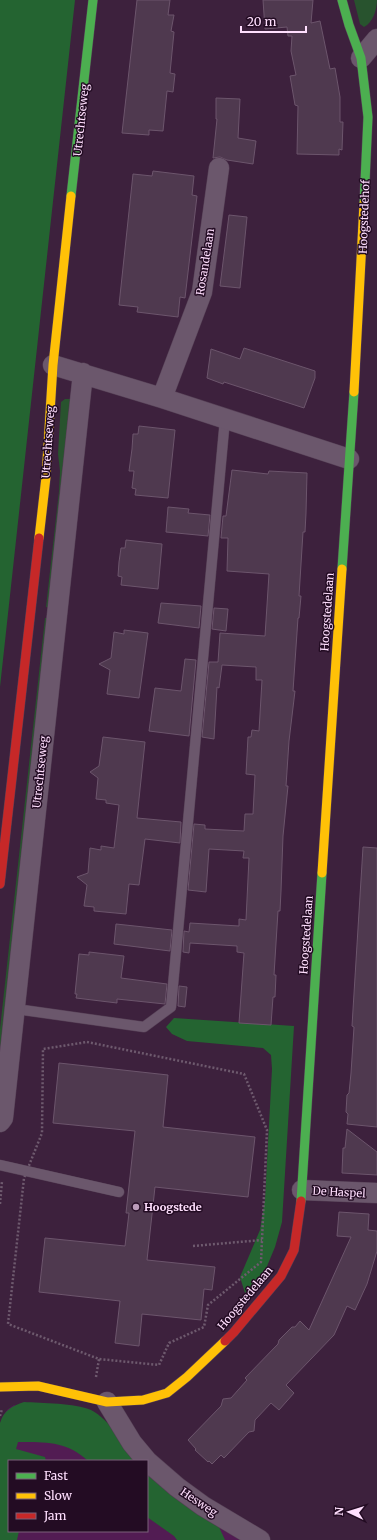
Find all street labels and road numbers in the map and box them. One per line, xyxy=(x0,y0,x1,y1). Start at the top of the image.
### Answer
street label: Utrechtseweg xyxy=(70,83,92,157)
street label: Hoogstedehof xyxy=(356,179,372,254)
street label: Rosandelaan xyxy=(193,227,217,297)
street label: Utrechtseweg xyxy=(38,405,58,479)
street label: Hoogstedelaan xyxy=(317,571,337,652)
street label: Utrechtseweg xyxy=(29,735,51,809)
street label: Hoogstedelaan xyxy=(296,894,316,975)
street label: De Haspel xyxy=(312,1184,366,1200)
street label: Hoogstedelaan xyxy=(214,1263,276,1333)
street label: Hesweg xyxy=(178,1485,220,1520)

